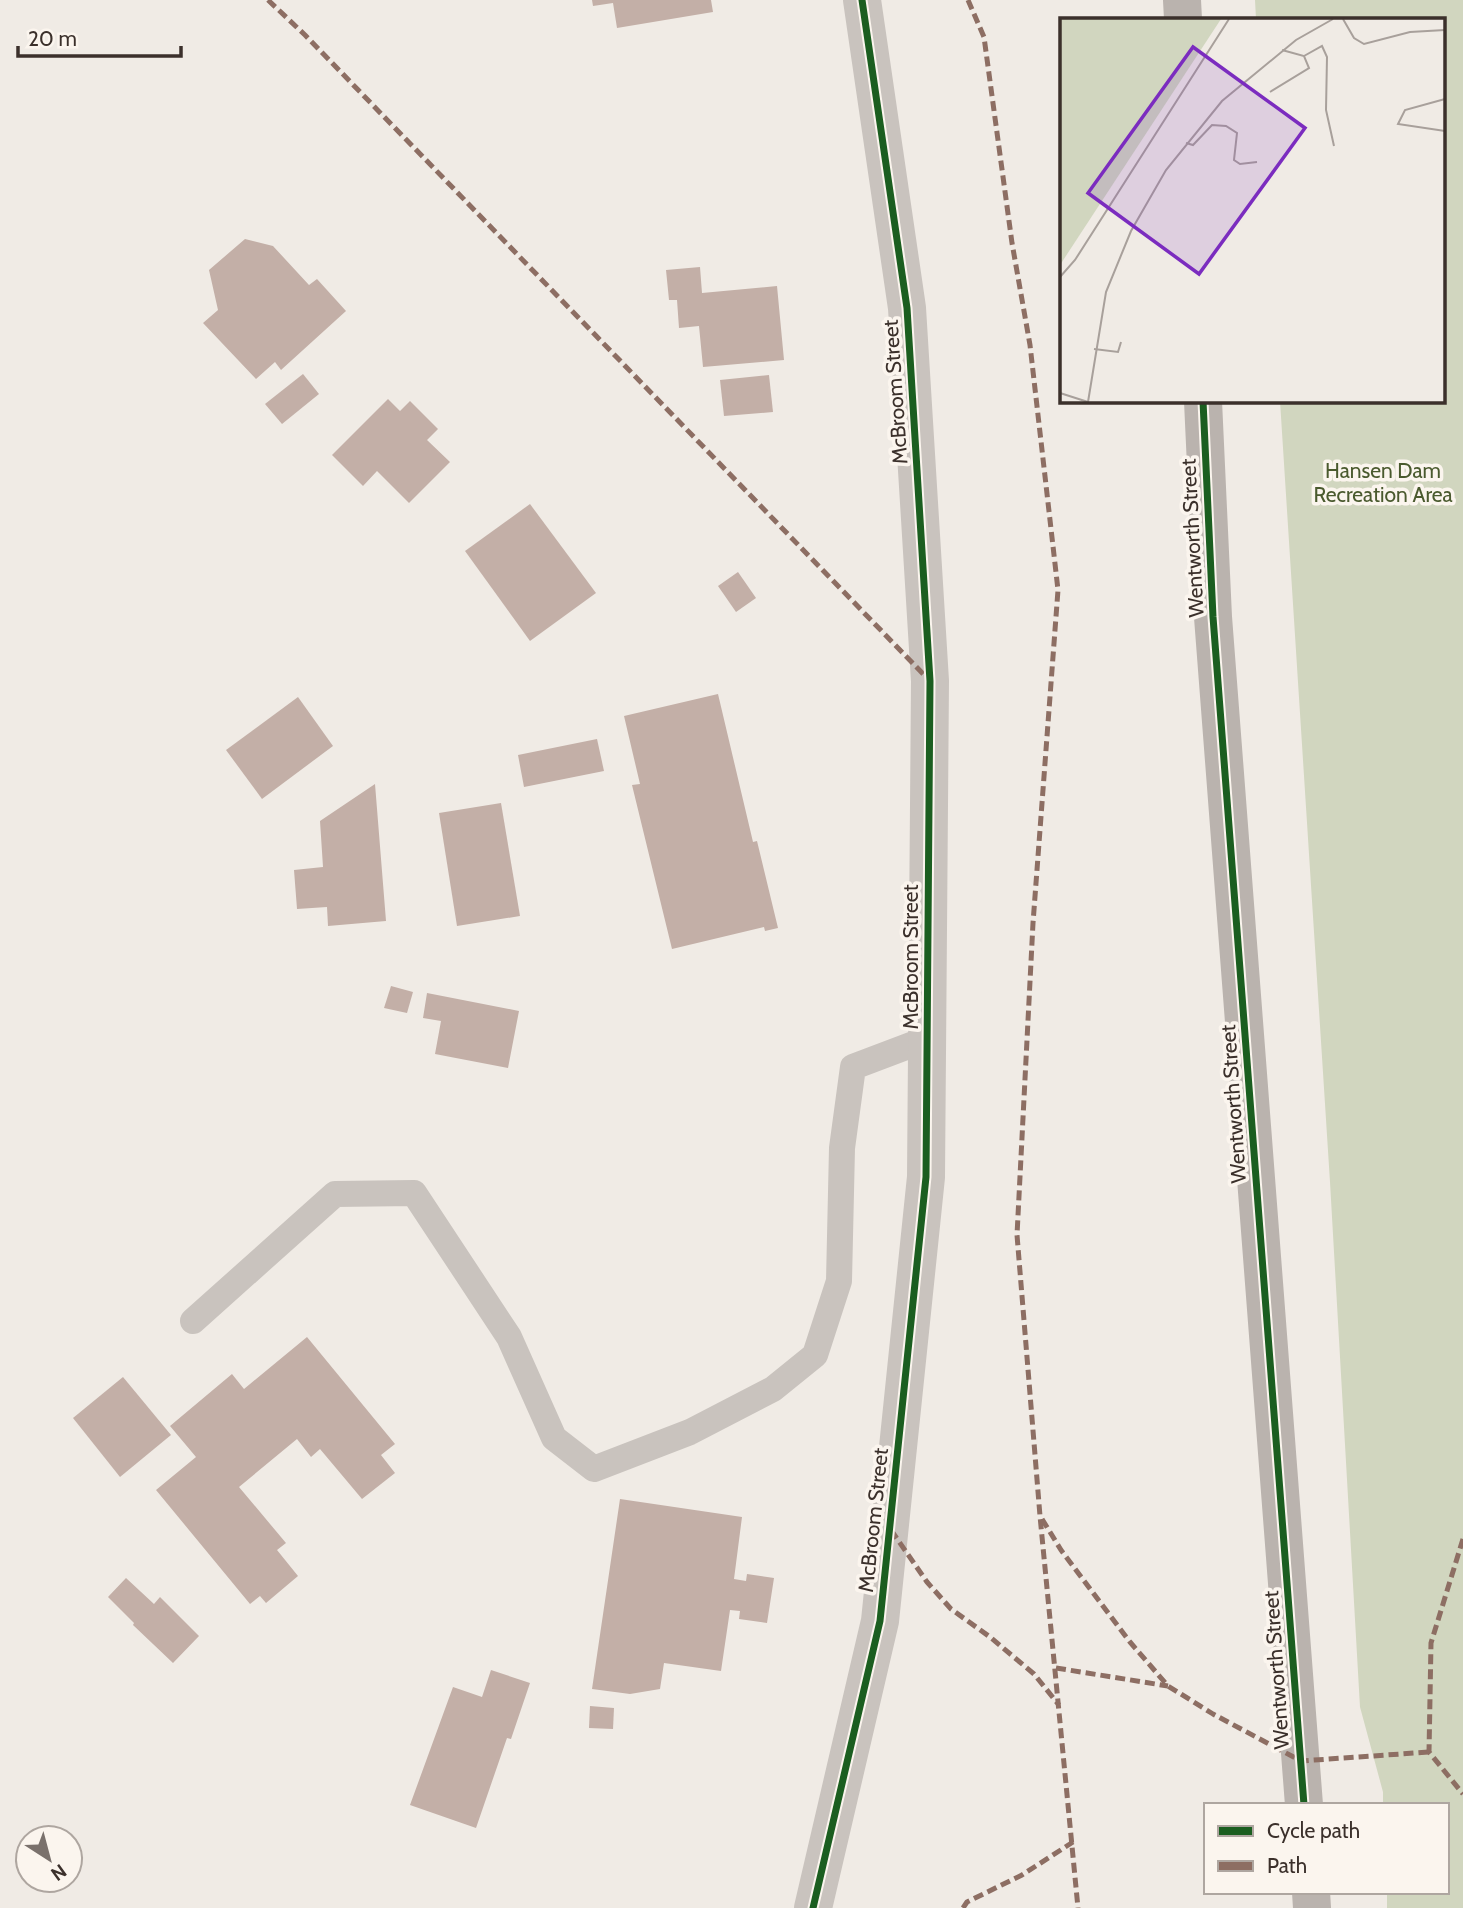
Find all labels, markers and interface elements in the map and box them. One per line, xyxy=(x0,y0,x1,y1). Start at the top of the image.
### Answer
scale bar xyxy=(18,14,180,58)
inset map xyxy=(1060,18,1446,402)
text: 20 m xyxy=(28,26,77,51)
street label: McBroom Street xyxy=(877,319,913,465)
street label: Wentworth Street xyxy=(1175,458,1209,618)
park label: Hansen Dam Recreation Area xyxy=(1313,458,1453,507)
street label: McBroom Street xyxy=(898,884,923,1030)
street label: Wentworth Street xyxy=(1215,1024,1251,1184)
street label: McBroom Street xyxy=(853,1447,893,1593)
street label: Wentworth Street xyxy=(1258,1590,1294,1750)
legend xyxy=(1204,1803,1449,1894)
text: Cycle path xyxy=(1267,1818,1360,1843)
north arrow xyxy=(14,1824,84,1894)
text: Path xyxy=(1267,1853,1307,1878)
text: N xyxy=(47,1859,71,1886)

